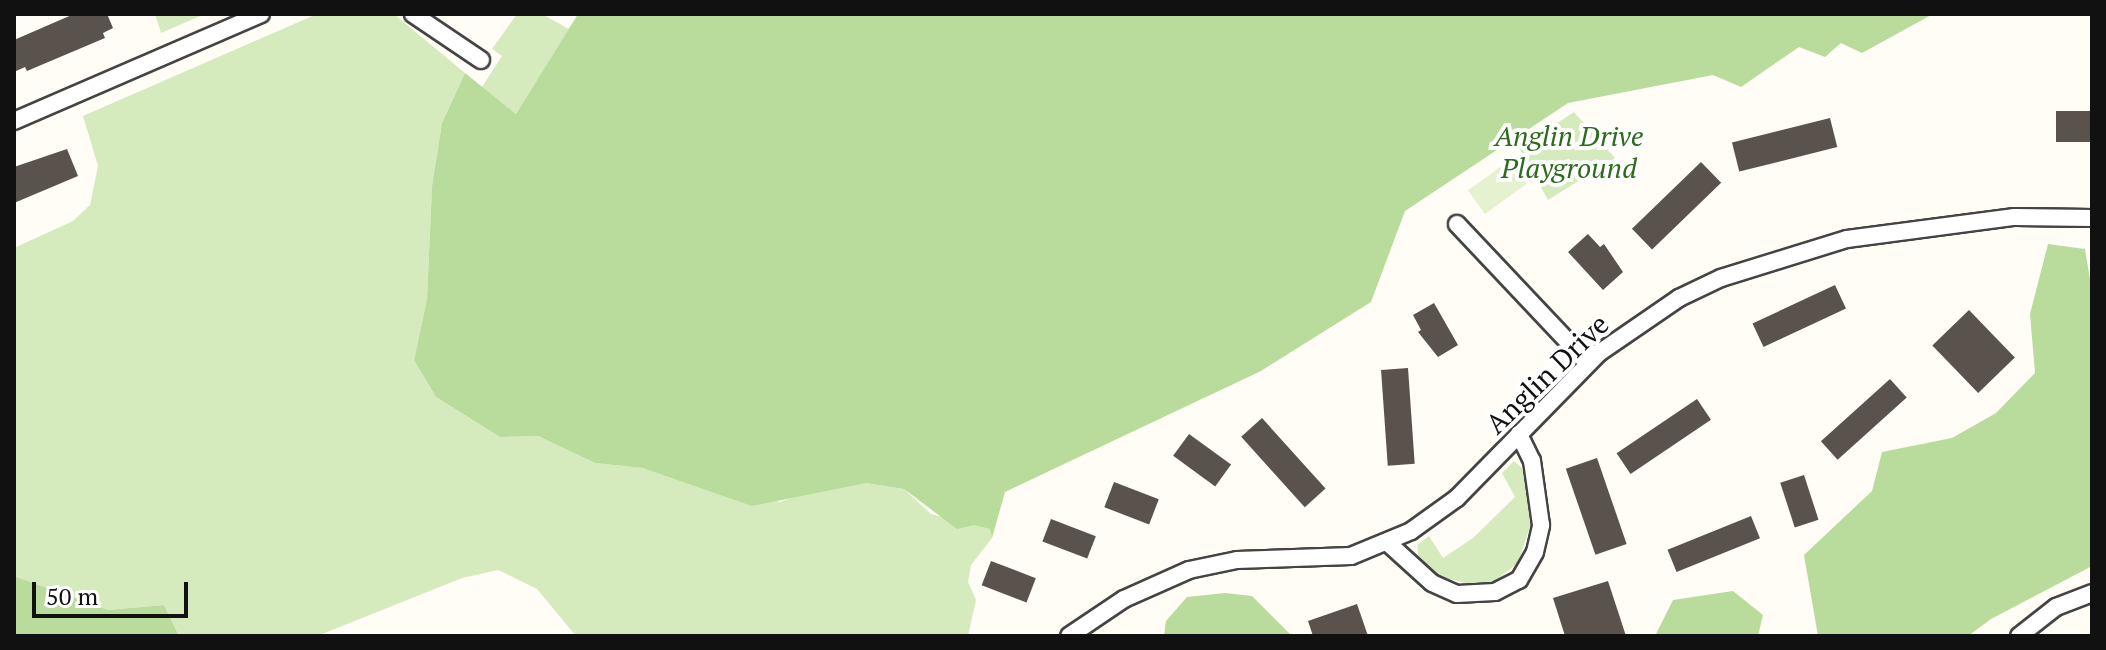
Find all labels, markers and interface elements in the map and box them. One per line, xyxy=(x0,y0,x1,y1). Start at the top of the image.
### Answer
park label: Anglin Drive Playground xyxy=(1495,119,1643,185)
street label: Anglin Drive xyxy=(1479,307,1615,441)
scale bar xyxy=(36,566,192,616)
text: 50 m xyxy=(46,580,98,612)

